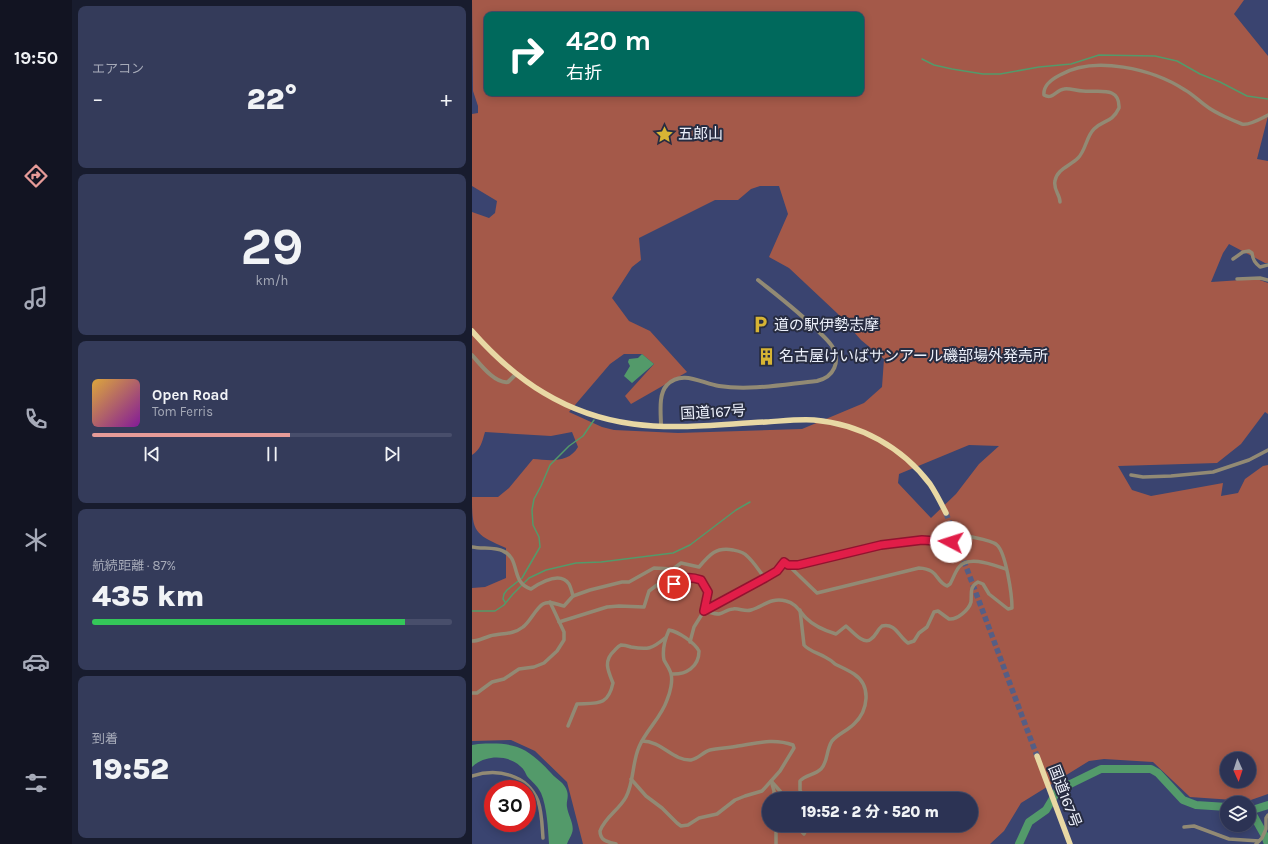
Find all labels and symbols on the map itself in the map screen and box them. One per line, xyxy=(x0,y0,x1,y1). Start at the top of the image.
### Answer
place icon: 五郎山 xyxy=(655,124,675,144)
place label: 五郎山 xyxy=(678,125,723,143)
parking icon: 道の駅伊勢志摩 xyxy=(751,315,771,335)
place label: 道の駅伊勢志摩 xyxy=(774,316,879,334)
building icon: 名古屋けいばサンアール磯部場外発売所 xyxy=(756,346,776,366)
place label: 名古屋けいばサンアール磯部場外発売所 xyxy=(779,347,1048,365)
street label: 国道167号 xyxy=(680,401,746,423)
position arrow xyxy=(930,521,972,563)
pin xyxy=(657,567,691,601)
north arrow xyxy=(1220,752,1256,788)
street label: 国道167号 xyxy=(1045,762,1085,830)
speed limit sign: 30 xyxy=(484,780,536,832)

